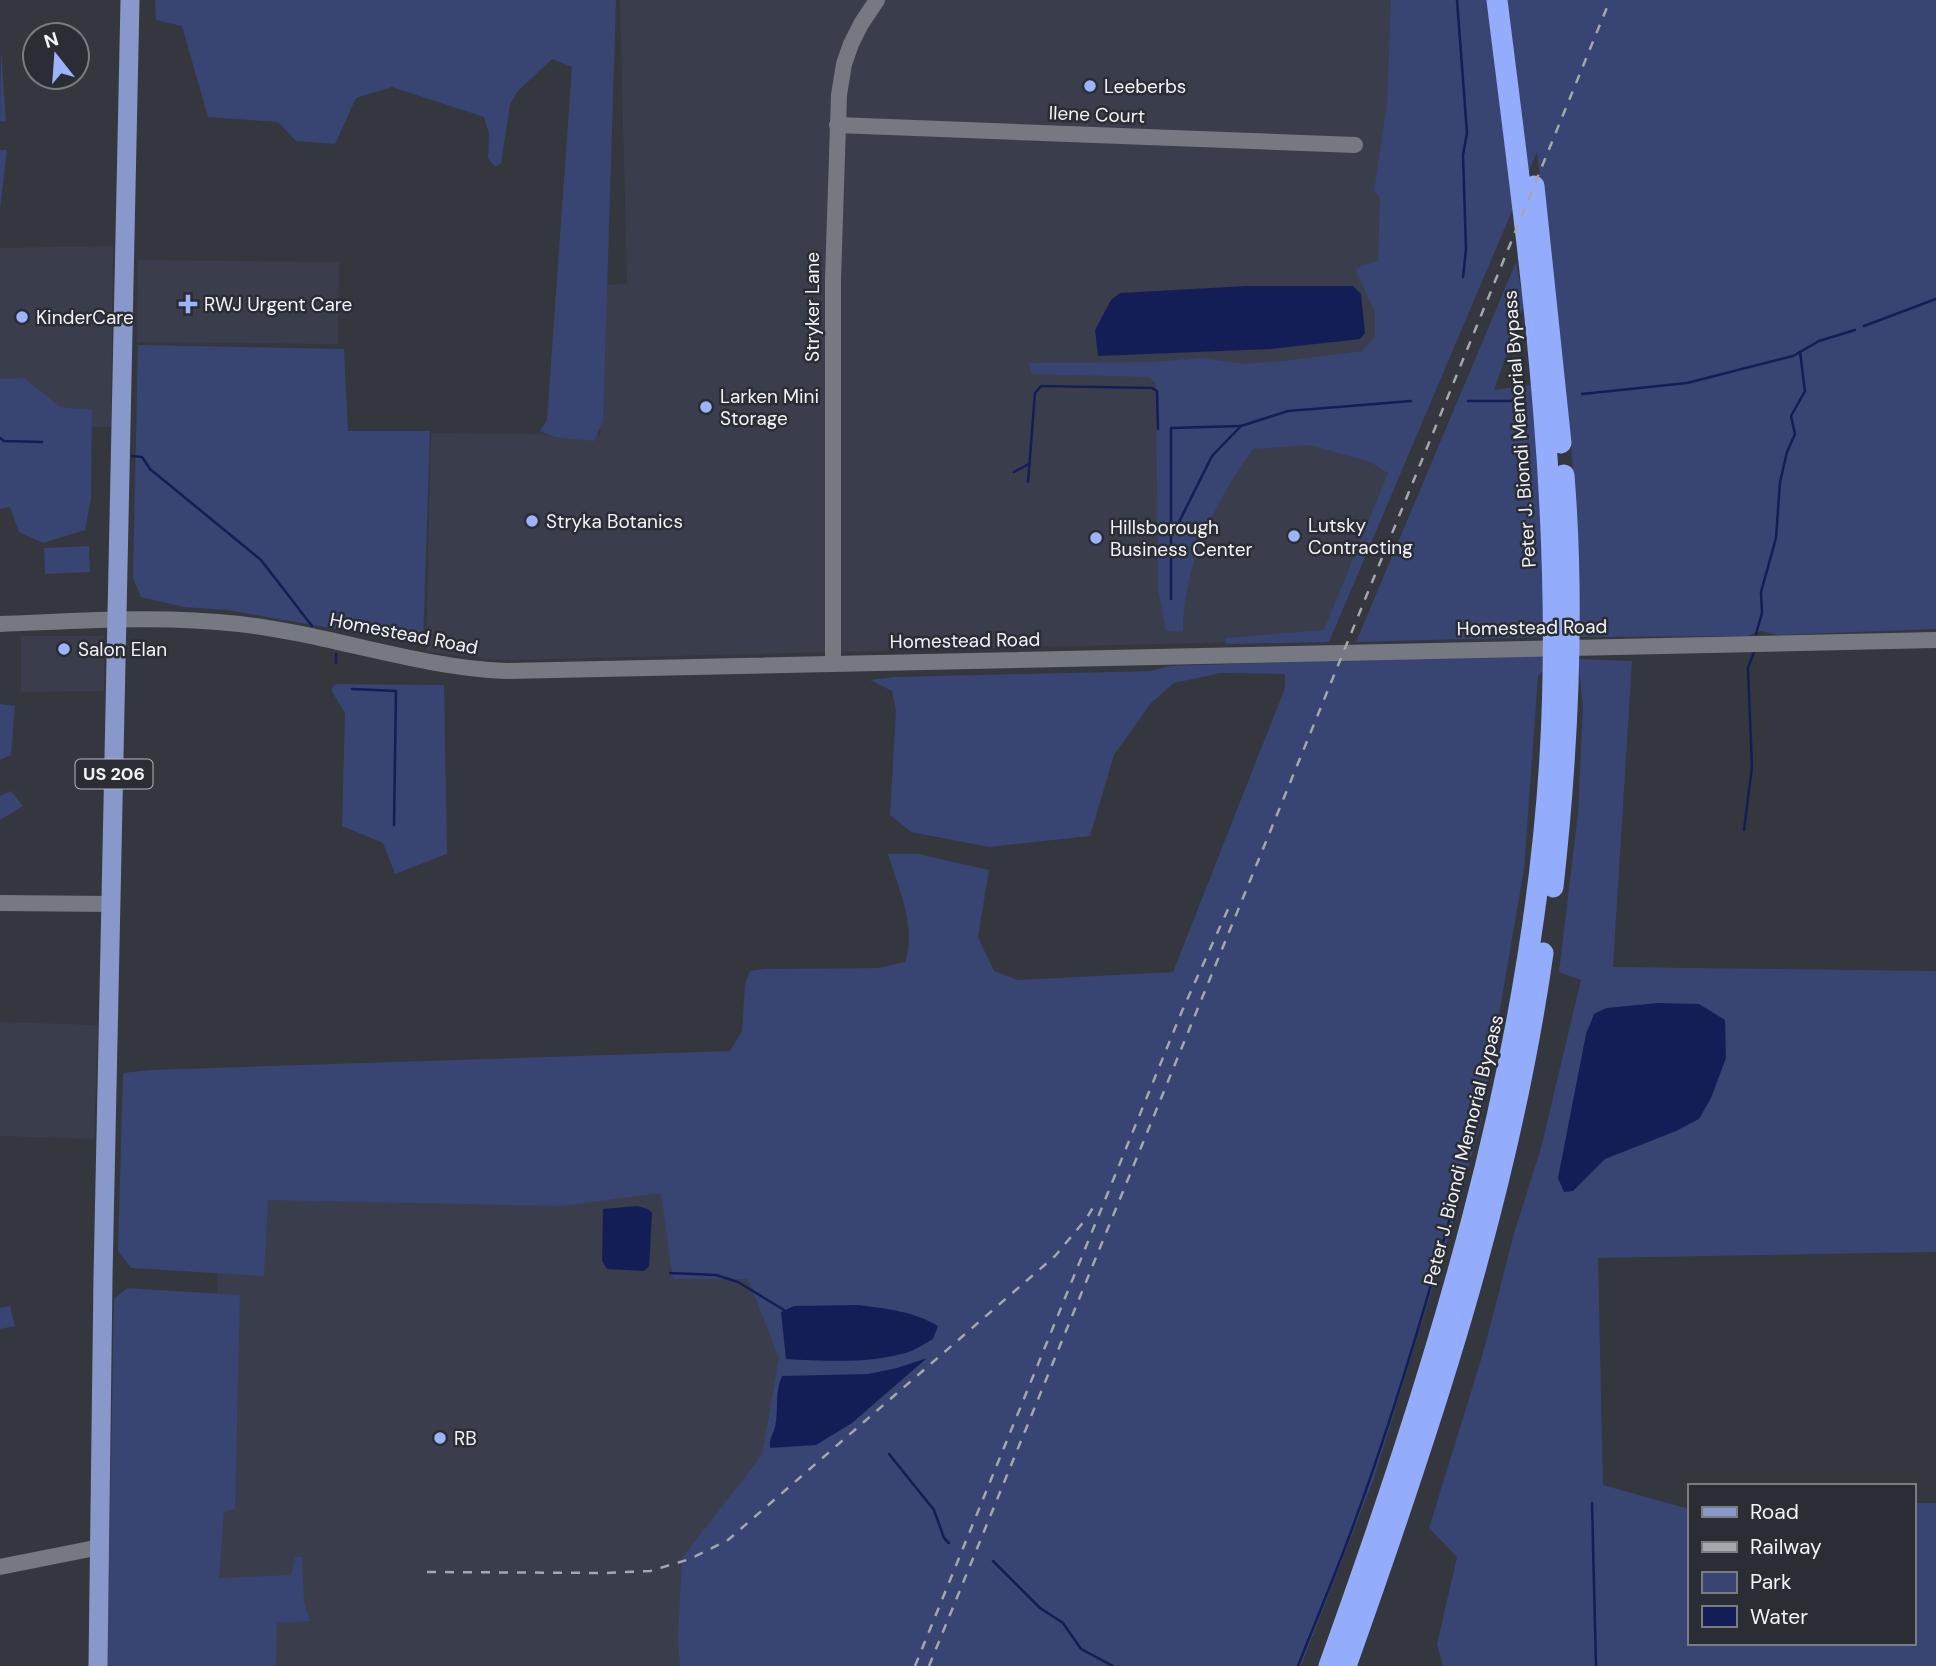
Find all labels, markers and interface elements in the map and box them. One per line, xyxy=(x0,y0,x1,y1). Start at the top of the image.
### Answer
north arrow xyxy=(21,21,91,91)
text: N xyxy=(41,26,61,54)
place label: Leeberbs xyxy=(1104,74,1186,99)
marker: Leeberbs xyxy=(1082,78,1098,94)
street label: Ilene Court xyxy=(1048,100,1146,129)
street label: Stryker Lane xyxy=(800,252,825,362)
street label: Peter J. Biondi Memorial Bypass xyxy=(1497,289,1542,569)
place label: RWJ Urgent Care xyxy=(204,292,352,317)
marker: RWJ Urgent Care xyxy=(178,294,198,314)
place label: KinderCare xyxy=(36,305,134,330)
marker: KinderCare xyxy=(14,309,30,325)
place label: Larken Mini Storage xyxy=(720,384,819,431)
marker: Larken Mini Storage xyxy=(698,399,714,415)
place label: Stryka Botanics xyxy=(546,509,683,534)
marker: Stryka Botanics xyxy=(524,513,540,529)
place label: Lutsky Contracting xyxy=(1308,513,1413,560)
place label: Hillsborough Business Center xyxy=(1110,515,1253,562)
marker: Lutsky Contracting xyxy=(1286,528,1302,544)
marker: Hillsborough Business Center xyxy=(1088,530,1104,546)
street label: Homestead Road xyxy=(328,607,480,660)
street label: Homestead Road xyxy=(1457,614,1607,641)
street label: Homestead Road xyxy=(890,627,1040,654)
place label: Salon Elan xyxy=(78,637,167,662)
marker: Salon Elan xyxy=(56,641,72,657)
road number: US 206 xyxy=(76,760,152,788)
street label: Peter J. Biondi Memorial Bypass xyxy=(1418,1012,1509,1288)
place label: RB xyxy=(454,1426,477,1451)
marker: RB xyxy=(432,1430,448,1446)
legend xyxy=(1688,1484,1915,1645)
text: Road xyxy=(1750,1498,1799,1526)
text: Railway xyxy=(1750,1533,1822,1561)
text: Park xyxy=(1750,1568,1792,1596)
text: Water xyxy=(1750,1603,1808,1631)

